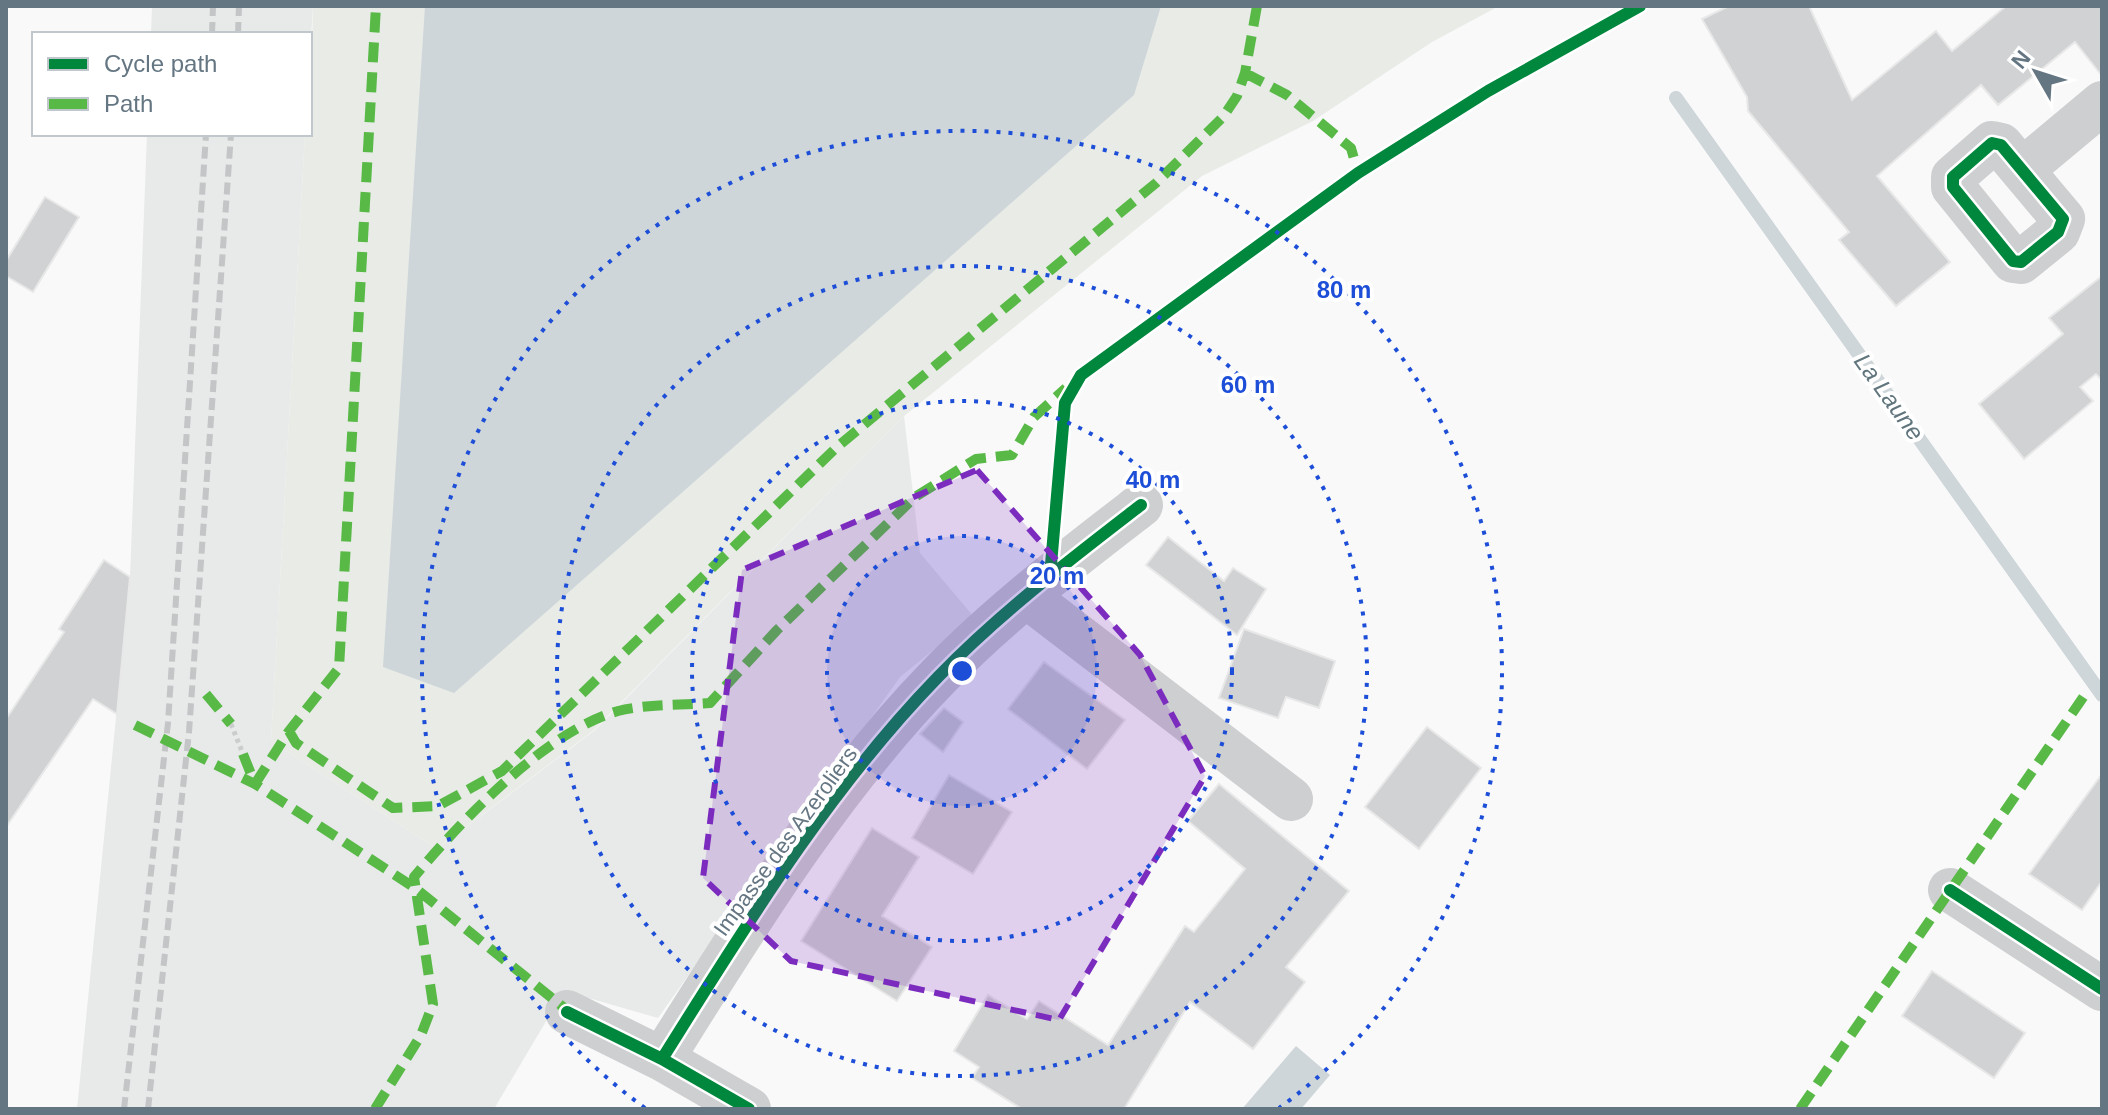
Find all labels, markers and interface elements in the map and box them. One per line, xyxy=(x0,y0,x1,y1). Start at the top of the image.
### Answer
legend xyxy=(32,32,312,136)
north arrow xyxy=(1996,32,2076,112)
text: N xyxy=(2006,46,2036,74)
text: Cycle path xyxy=(104,50,217,77)
text: Path xyxy=(104,90,153,117)
text: 80 m xyxy=(1317,276,1371,303)
water label: La Laune xyxy=(1849,348,1930,445)
text: 60 m xyxy=(1221,371,1275,398)
text: 40 m xyxy=(1126,466,1180,493)
text: 20 m xyxy=(1030,562,1084,589)
centre of rings xyxy=(948,657,976,685)
street label: Impasse des Azeroliers xyxy=(708,742,862,941)

